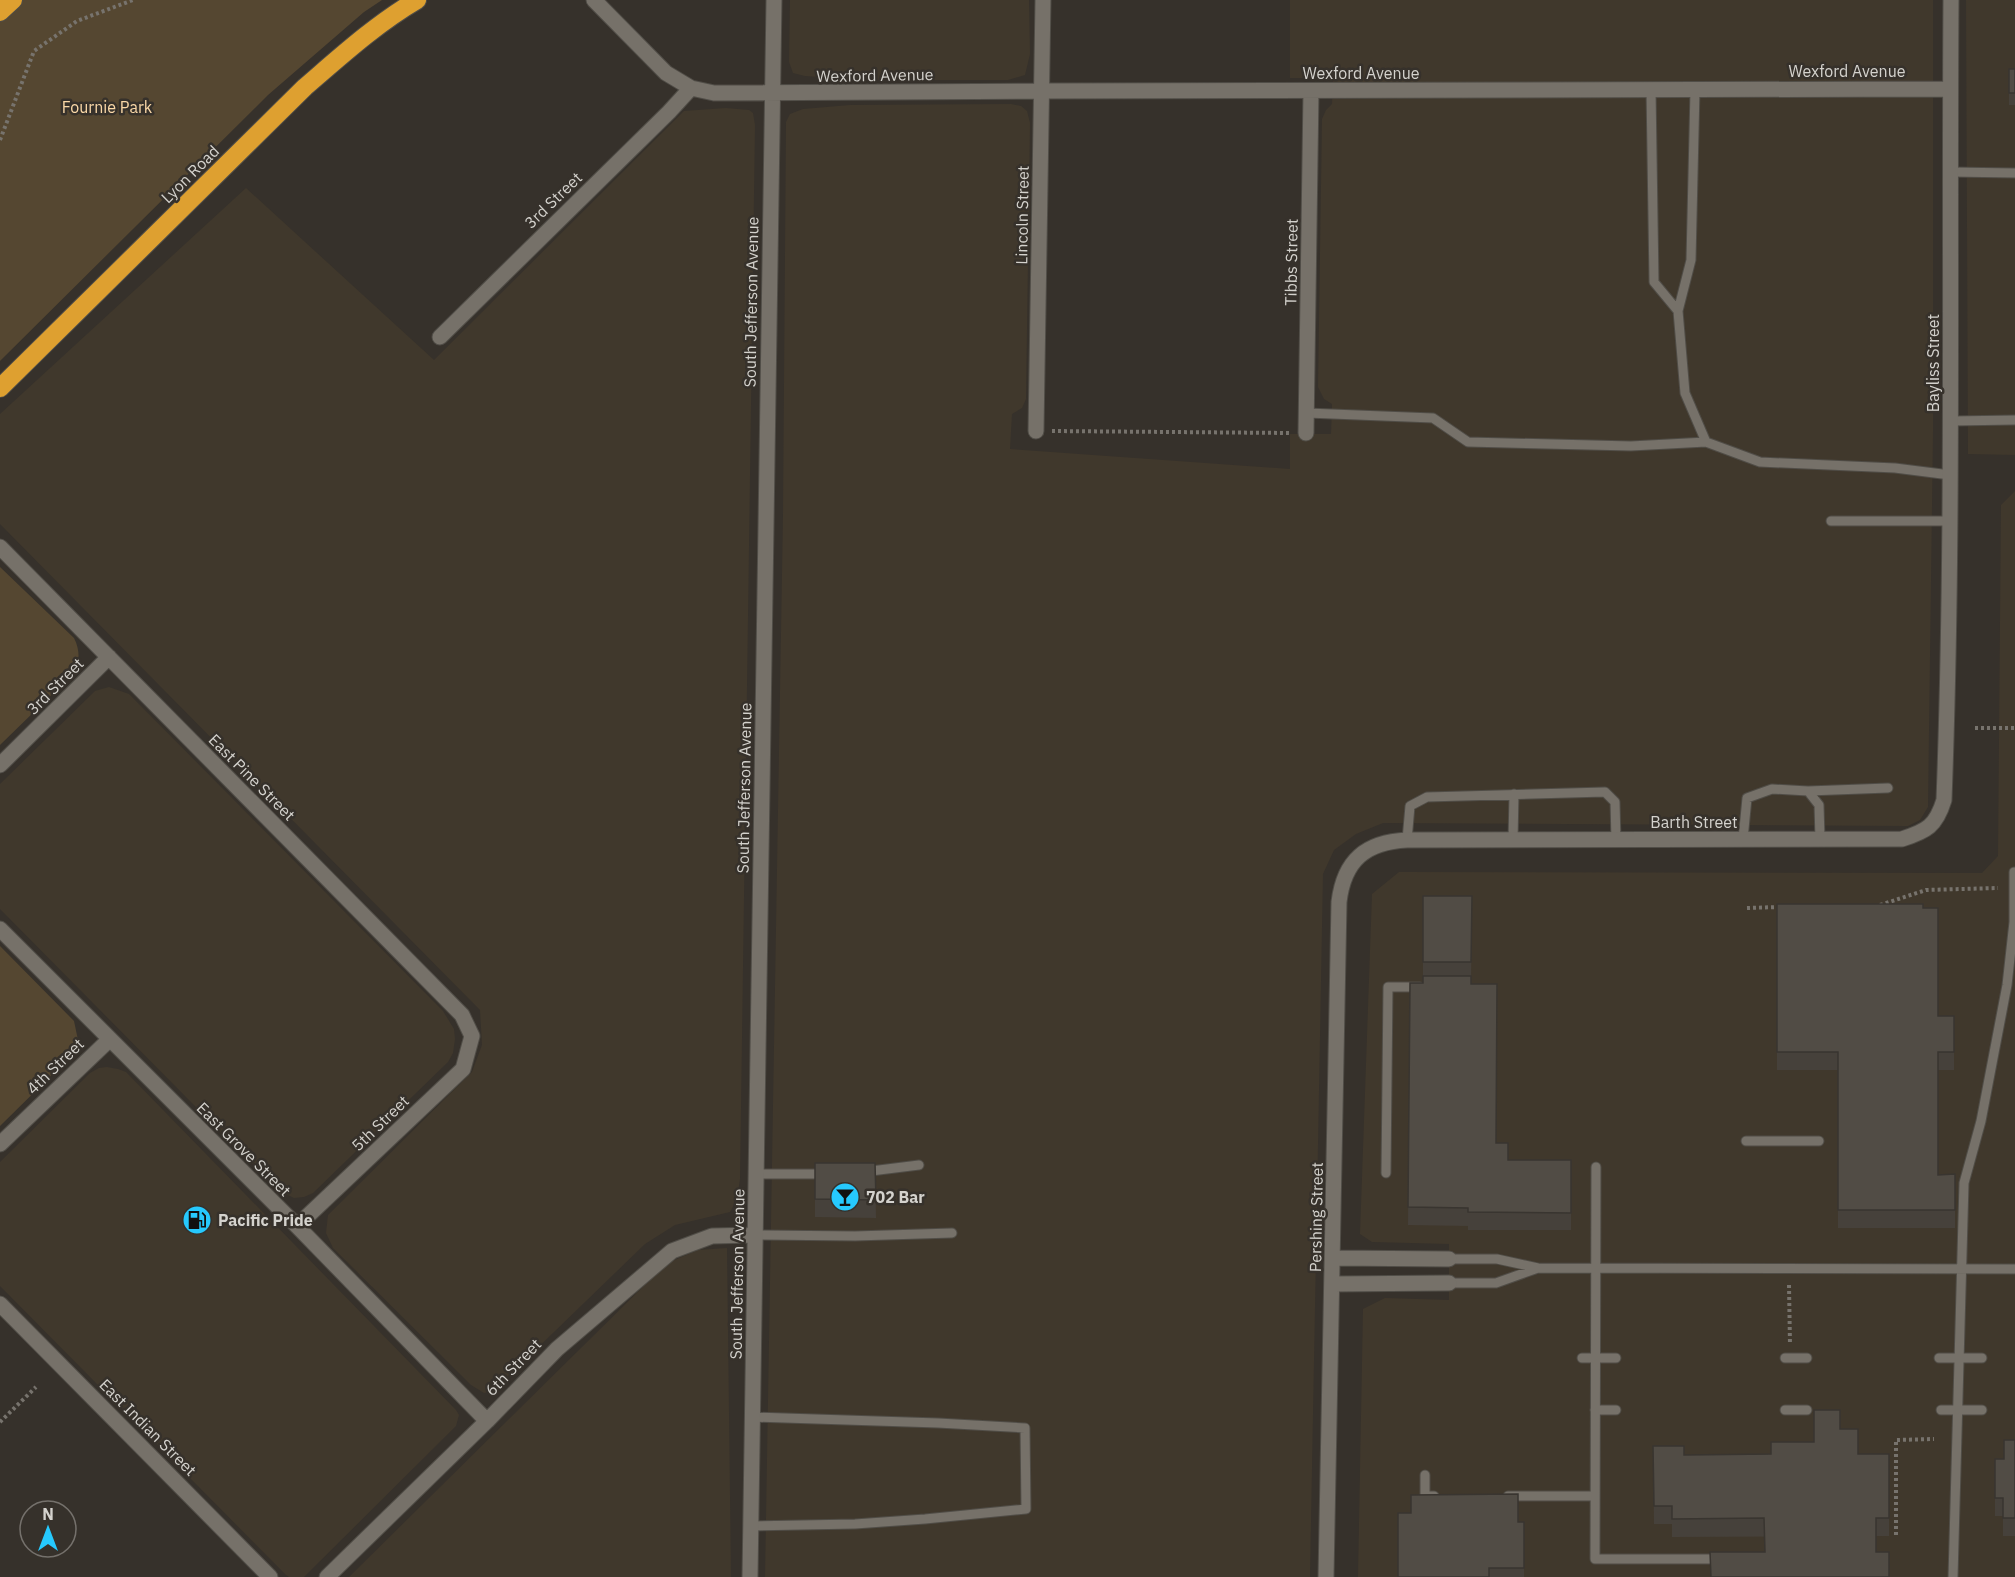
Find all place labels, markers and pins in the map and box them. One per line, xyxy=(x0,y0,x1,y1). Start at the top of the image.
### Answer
bar icon: 702 Bar xyxy=(829,1181,861,1213)
place label: 702 Bar xyxy=(866,1187,925,1207)
fuel station icon: Pacific Pride xyxy=(181,1204,213,1236)
place label: Pacific Pride xyxy=(218,1210,313,1230)

